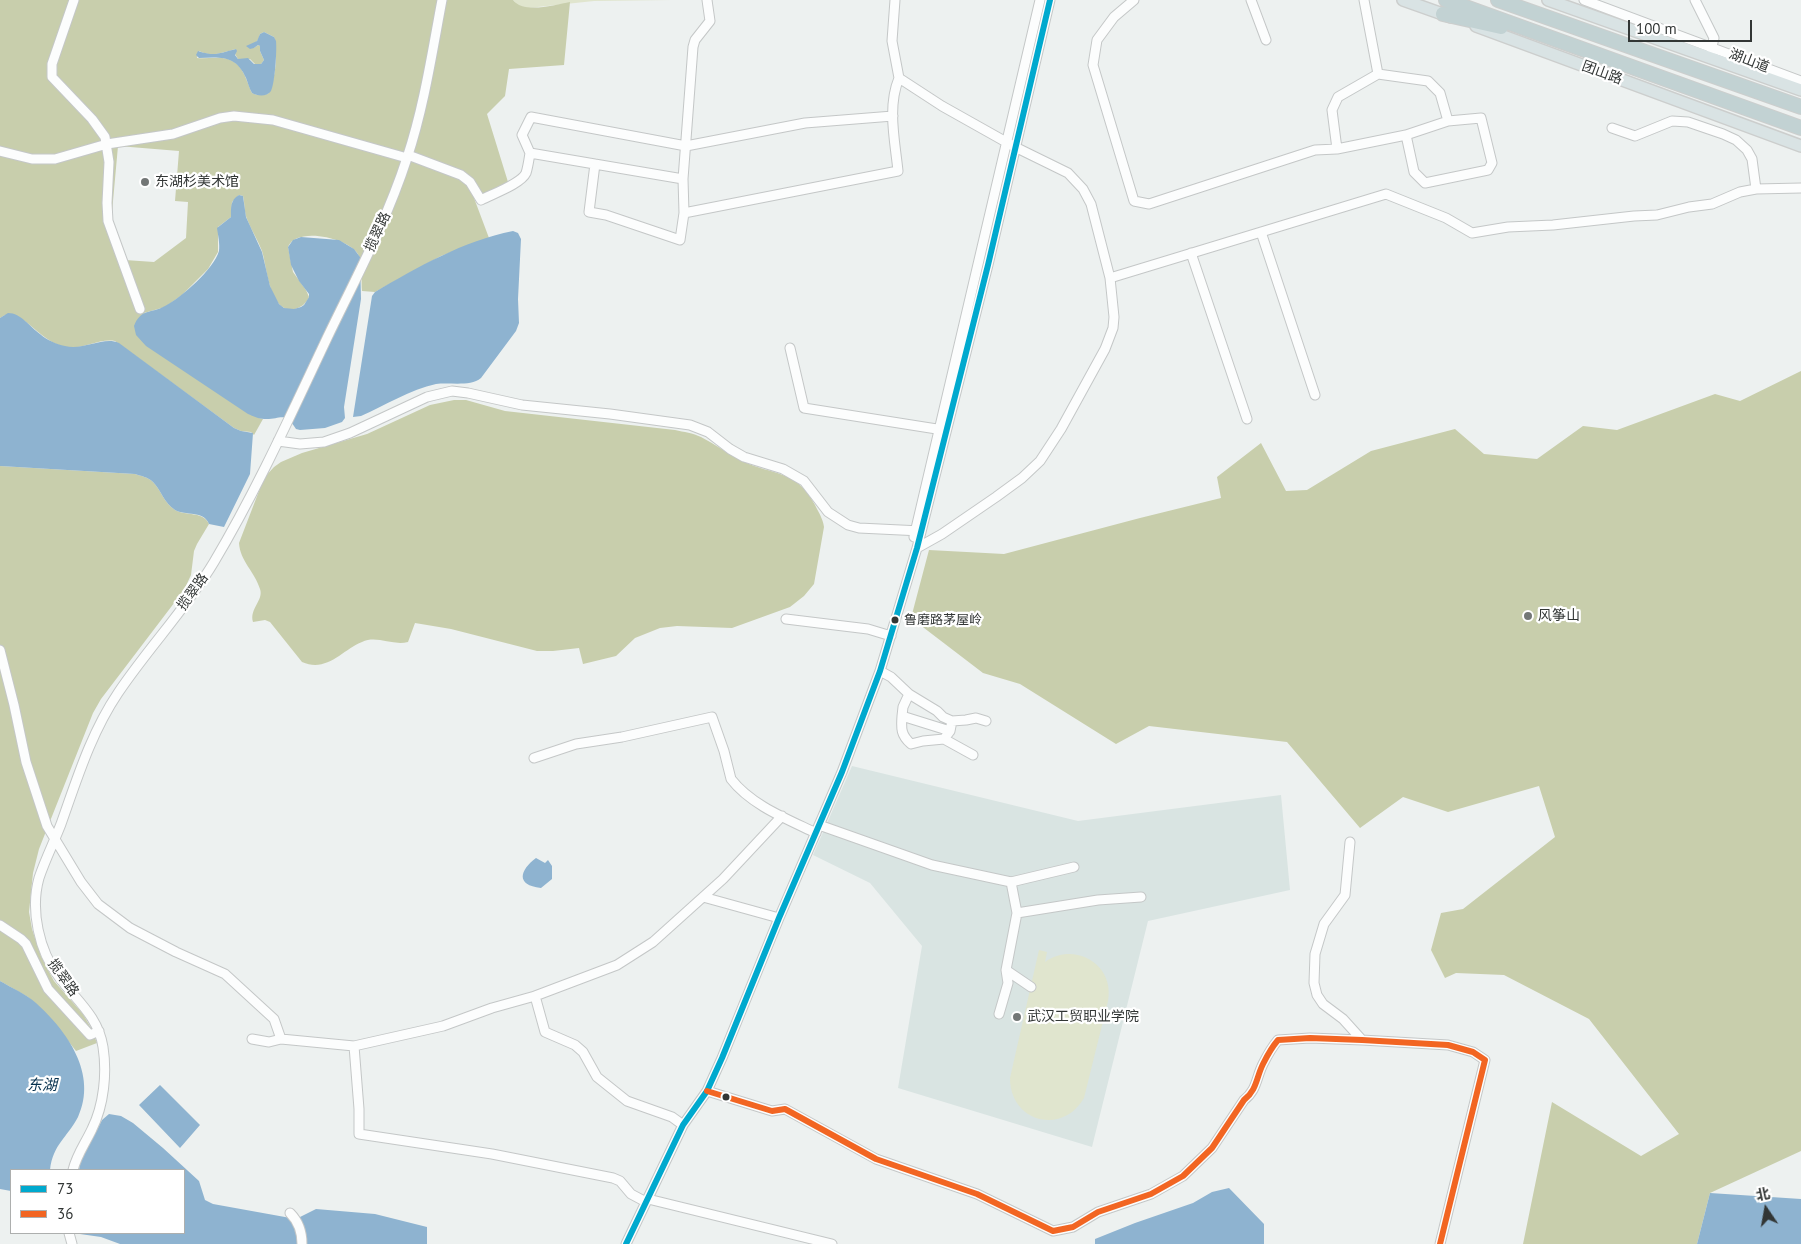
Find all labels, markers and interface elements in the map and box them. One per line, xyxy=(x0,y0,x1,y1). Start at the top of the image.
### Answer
scale bar xyxy=(1631,10,1755,42)
text: 100 m xyxy=(1636,19,1677,38)
street label: 湖山道 xyxy=(1726,46,1772,76)
street label: 团山路 xyxy=(1579,58,1625,88)
place label: 东湖杉美术馆 xyxy=(155,174,239,190)
marker: 东湖杉美术馆 xyxy=(139,176,151,188)
street label: 揽翠路 xyxy=(362,209,394,255)
street label: 揽翠路 xyxy=(174,570,212,614)
place label: 风筝山 xyxy=(1538,608,1580,624)
marker: 风筝山 xyxy=(1522,610,1534,622)
place label: 鲁磨路茅屋岭 xyxy=(904,612,982,628)
marker: 鲁磨路茅屋岭 xyxy=(890,615,900,625)
street label: 揽翠路 xyxy=(44,956,82,1000)
place label: 武汉工贸职业学院 xyxy=(1027,1009,1139,1025)
marker: 武汉工贸职业学院 xyxy=(1011,1011,1023,1023)
water label: 东湖 xyxy=(27,1077,57,1095)
unlabelled marker xyxy=(721,1092,731,1102)
legend xyxy=(10,1169,185,1234)
text: 73 xyxy=(57,1179,73,1198)
north arrow xyxy=(1741,1184,1791,1234)
text: 北 xyxy=(1754,1184,1772,1205)
text: 36 xyxy=(57,1204,73,1223)

